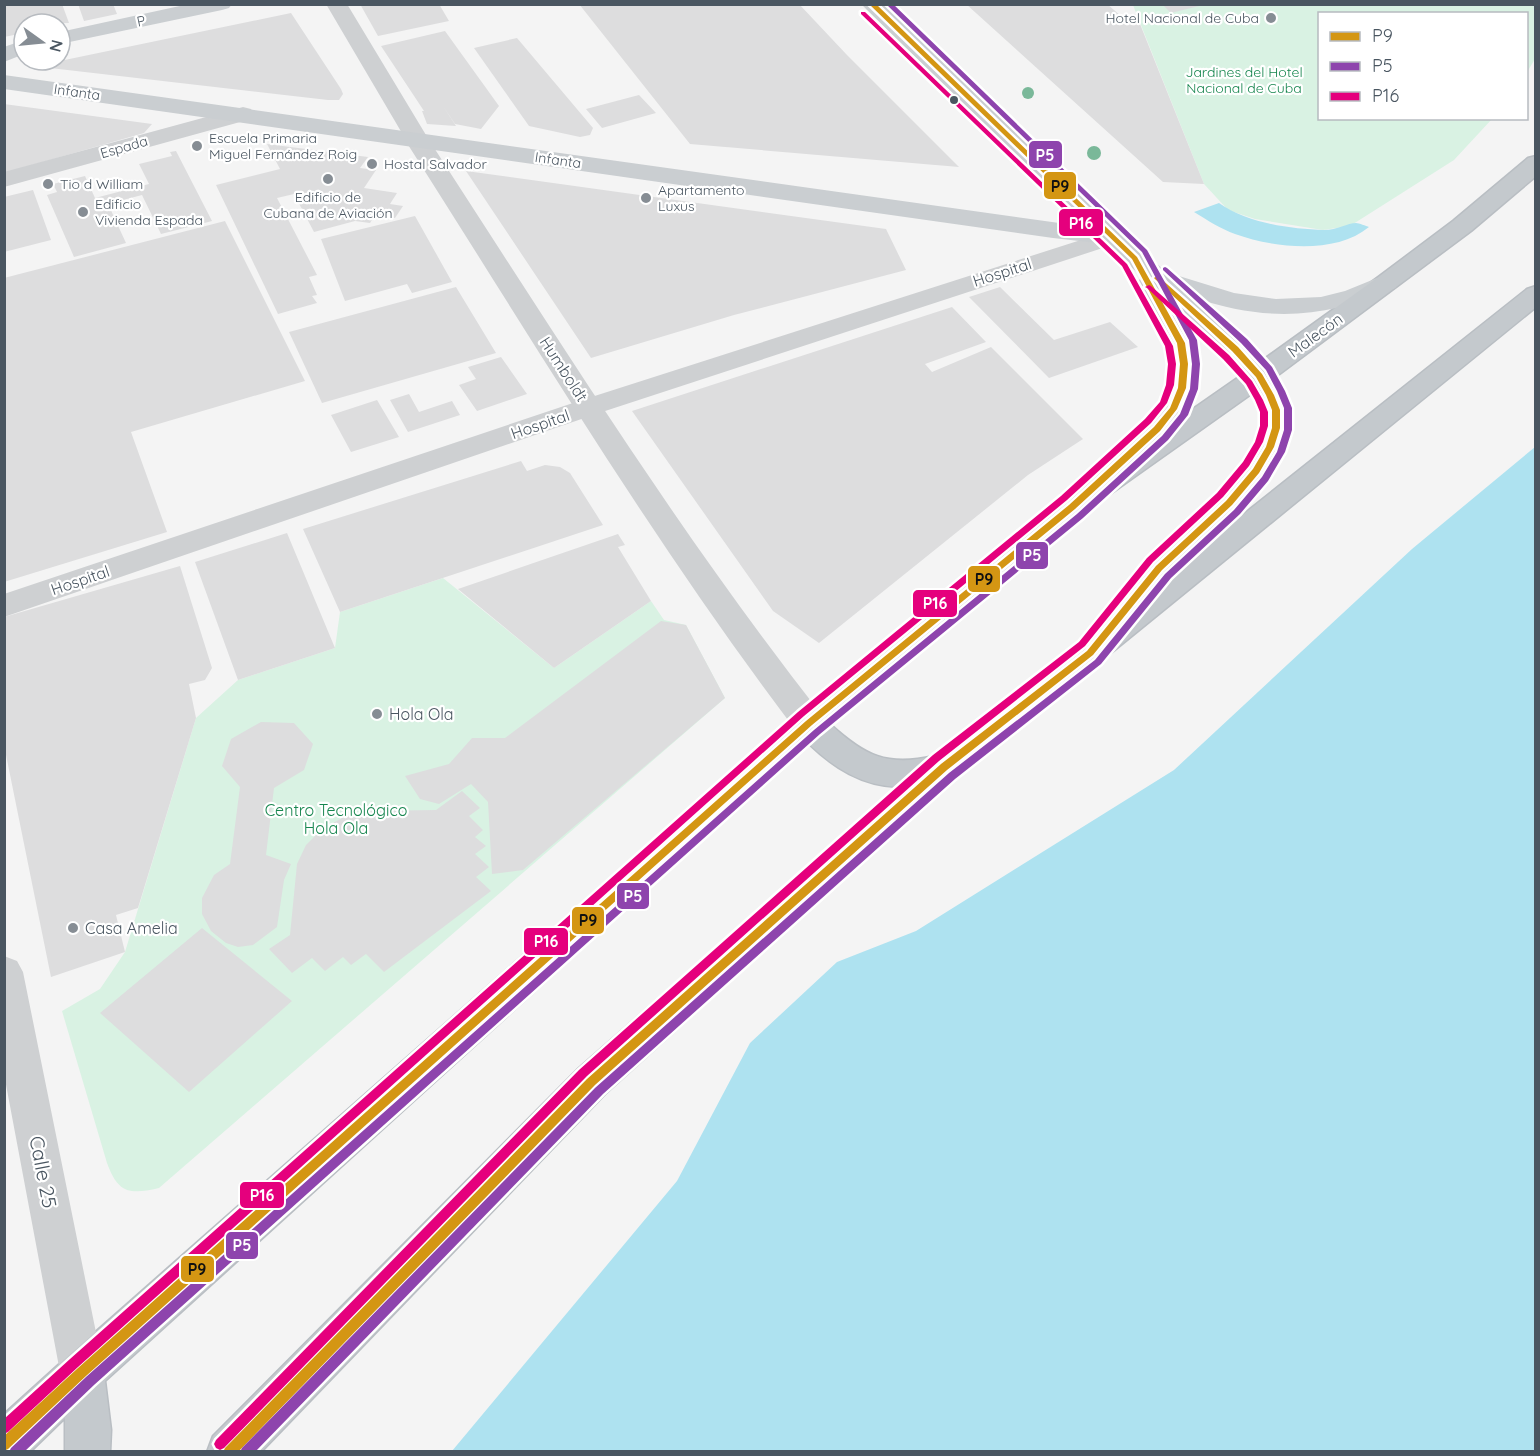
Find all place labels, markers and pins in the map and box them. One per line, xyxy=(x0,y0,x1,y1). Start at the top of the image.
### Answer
place label: Hotel Nacional de Cuba xyxy=(1106,9,1259,27)
marker: Hotel Nacional de Cuba xyxy=(1264,11,1278,25)
unlabelled marker xyxy=(948,94,960,106)
place label: Escuela Primaria Miguel Fernández Roig xyxy=(209,129,357,163)
marker: Escuela Primaria Miguel Fernández Roig xyxy=(190,139,204,153)
place label: Hostal Salvador xyxy=(384,155,487,173)
marker: Hostal Salvador xyxy=(365,157,379,171)
marker: Edificio de Cubana de Aviación xyxy=(321,172,335,186)
place label: Tio d William xyxy=(60,175,143,193)
marker: Tio d William xyxy=(41,177,55,191)
place label: Apartamento Luxus xyxy=(658,181,745,215)
place label: Edificio de Cubana de Aviación xyxy=(263,188,393,222)
marker: Apartamento Luxus xyxy=(639,191,653,205)
place label: Edificio Vivienda Espada xyxy=(95,195,203,229)
marker: Edificio Vivienda Espada xyxy=(76,205,90,219)
place label: Hola Ola xyxy=(389,704,454,724)
marker: Hola Ola xyxy=(370,707,384,721)
place label: Casa Amelia xyxy=(85,918,178,938)
marker: Casa Amelia xyxy=(66,921,80,935)

